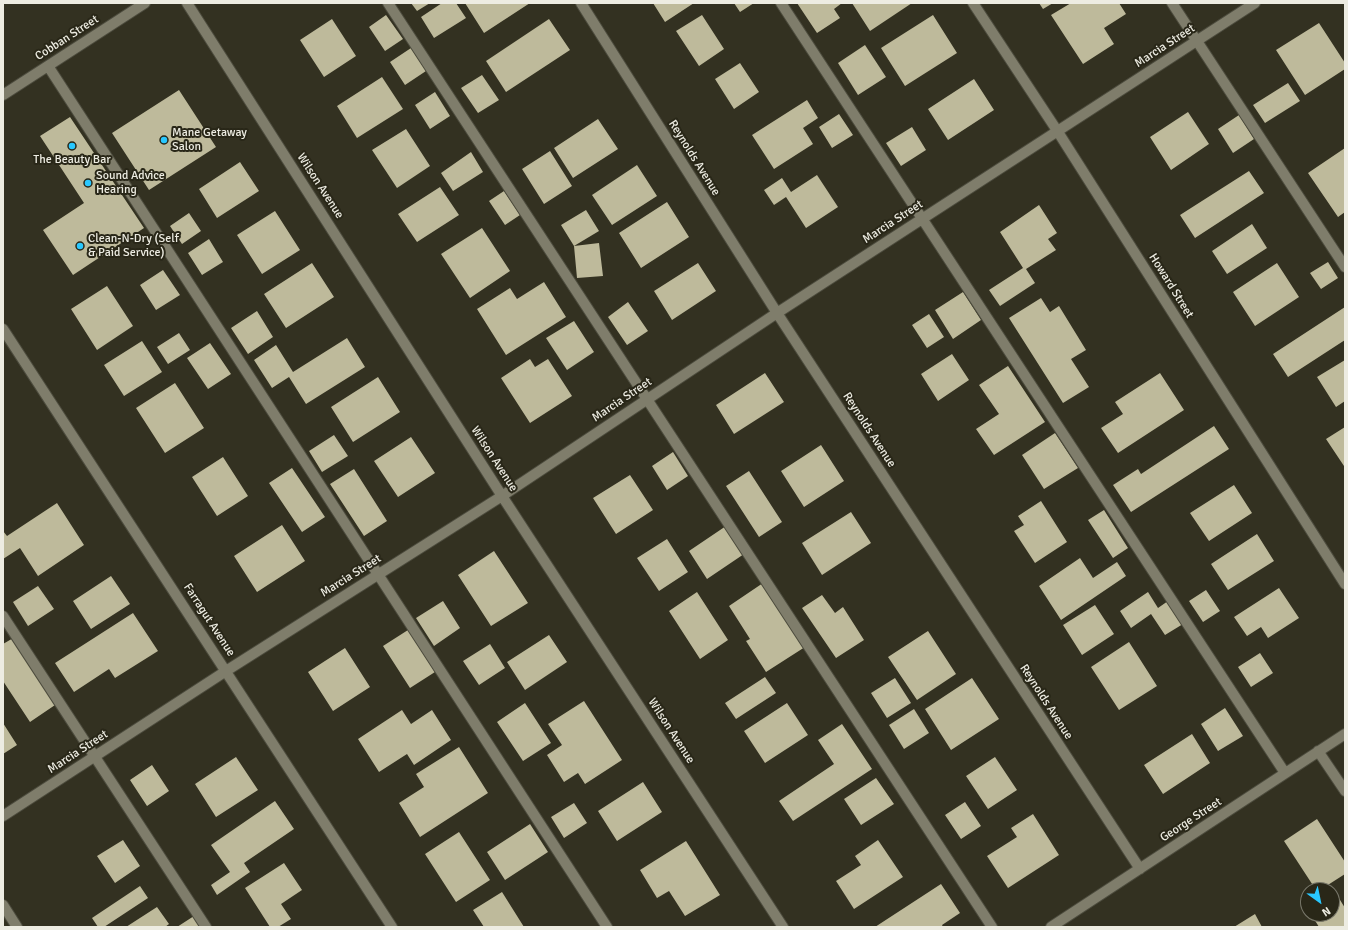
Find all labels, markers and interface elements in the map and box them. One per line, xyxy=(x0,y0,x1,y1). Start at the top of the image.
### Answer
street label: Cobban Street xyxy=(33,12,101,64)
street label: Marcia Street xyxy=(1132,21,1198,71)
street label: Reynolds Avenue xyxy=(665,117,723,199)
place label: Mane Getaway Salon xyxy=(172,126,247,154)
marker: Mane Getaway Salon xyxy=(159,135,169,145)
marker: The Beauty Bar xyxy=(67,141,77,151)
street label: Wilson Avenue xyxy=(293,151,347,221)
place label: The Beauty Bar xyxy=(33,153,111,167)
place label: Sound Advice Hearing xyxy=(96,169,165,197)
marker: Sound Advice Hearing xyxy=(83,178,93,188)
street label: Marcia Street xyxy=(860,197,926,247)
place label: Clean-N-Dry (Self & Paid Service) xyxy=(88,232,179,260)
marker: Clean-N-Dry (Self & Paid Service) xyxy=(75,241,85,251)
street label: Howard Street xyxy=(1145,251,1197,321)
street label: Marcia Street xyxy=(589,375,655,425)
street label: Reynolds Avenue xyxy=(839,390,899,470)
street label: Wilson Avenue xyxy=(467,424,521,494)
street label: Marcia Street xyxy=(318,552,384,600)
street label: Farragut Avenue xyxy=(180,581,238,659)
street label: Reynolds Avenue xyxy=(1016,662,1076,742)
street label: Wilson Avenue xyxy=(644,696,698,766)
street label: Marcia Street xyxy=(45,727,111,777)
street label: George Street xyxy=(1158,795,1224,845)
north arrow xyxy=(1300,882,1340,922)
text: N xyxy=(1320,904,1333,919)

